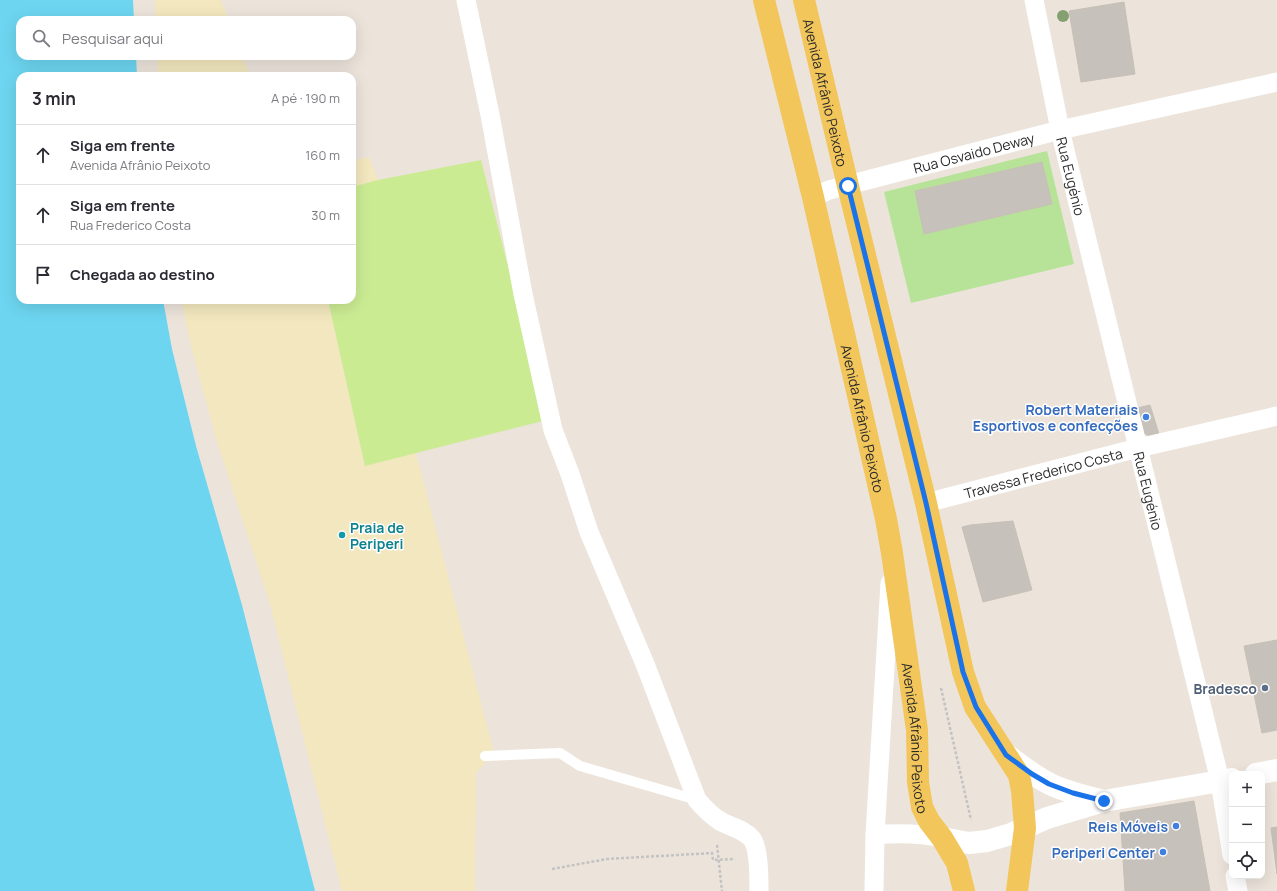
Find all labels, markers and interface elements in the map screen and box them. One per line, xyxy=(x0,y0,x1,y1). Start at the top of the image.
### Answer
search box xyxy=(16,16,356,60)
street label: Avenida Afrânio Peixoto xyxy=(799,17,853,168)
icon: search xyxy=(30,27,52,49)
text: Pesquisar aqui xyxy=(62,28,163,49)
text: 3 min xyxy=(32,87,76,110)
text: A pé · 190 m xyxy=(271,89,340,107)
street label: Rua Osvaido Deway xyxy=(911,127,1037,177)
text: Siga em frente xyxy=(70,135,175,156)
street label: Rua Eugénio xyxy=(1053,135,1090,217)
icon: ahead xyxy=(32,144,54,166)
text: 160 m xyxy=(305,146,340,164)
text: Avenida Afrânio Peixoto xyxy=(70,156,210,174)
route start xyxy=(839,177,857,195)
text: Siga em frente xyxy=(70,195,175,216)
icon: ahead xyxy=(32,204,54,226)
text: 30 m xyxy=(311,206,340,224)
text: Rua Frederico Costa xyxy=(70,216,191,234)
icon: arrive xyxy=(32,264,54,286)
text: Chegada ao destino xyxy=(70,264,215,285)
street label: Avenida Afrânio Peixoto xyxy=(837,343,889,494)
place label: Robert Materiais Esportivos e confecções xyxy=(973,400,1138,435)
marker: Robert Materiais Esportivos e confecções xyxy=(1141,412,1151,422)
street label: Travessa Frederico Costa xyxy=(962,443,1124,502)
street label: Rua Eugénio xyxy=(1130,449,1167,532)
place label: Praia de Periperi xyxy=(350,518,404,553)
marker: Praia de Periperi xyxy=(337,530,347,540)
street label: Avenida Afrânio Peixoto xyxy=(898,661,933,816)
place label: Bradesco xyxy=(1194,679,1257,698)
marker: Bradesco xyxy=(1260,683,1270,693)
map controls xyxy=(1229,771,1265,879)
button: + xyxy=(1229,771,1265,807)
route end xyxy=(1095,792,1113,810)
button: − xyxy=(1229,807,1265,843)
place label: Reis Móveis xyxy=(1088,817,1168,836)
marker: Reis Móveis xyxy=(1171,821,1181,831)
place label: Periperi Center xyxy=(1052,843,1155,862)
button: locate xyxy=(1229,843,1265,879)
marker: Periperi Center xyxy=(1158,847,1168,857)

